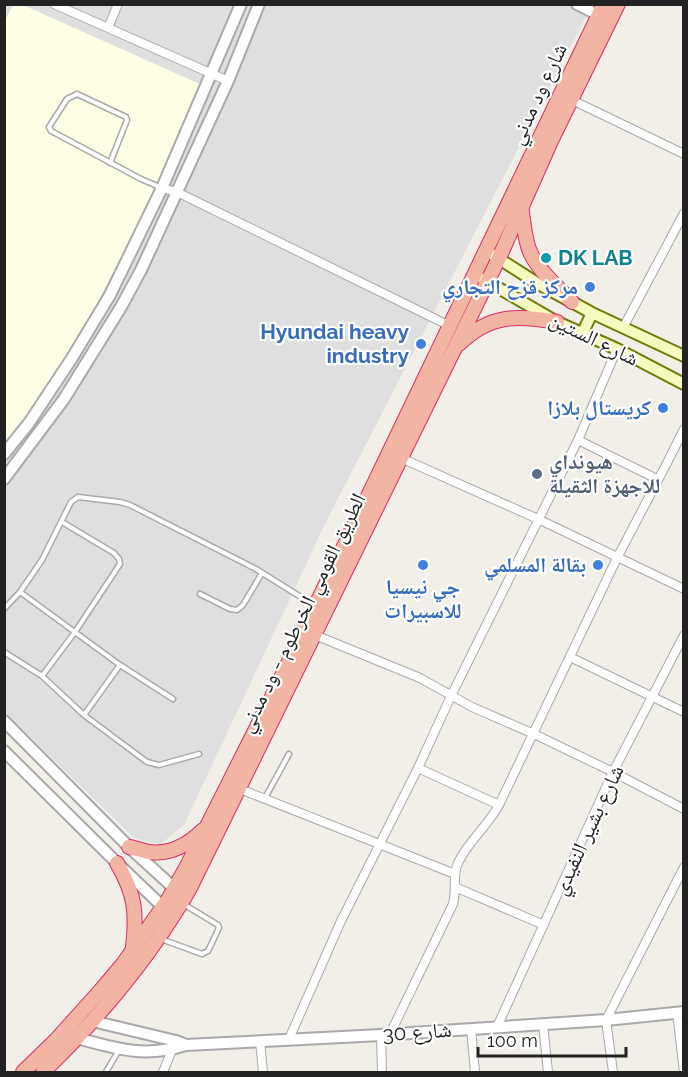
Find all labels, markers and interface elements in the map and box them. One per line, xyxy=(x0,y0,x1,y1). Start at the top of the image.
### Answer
street label: شارع ود مدني xyxy=(503,39,576,150)
place label: DK LAB xyxy=(558,245,633,270)
marker: DK LAB xyxy=(539,251,553,265)
place label: مركز قزح التجاري xyxy=(442,274,578,303)
marker: مركز قزح التجاري xyxy=(583,280,597,294)
street label: شارع الستين xyxy=(545,306,643,372)
place label: Hyundai heavy industry xyxy=(260,319,409,368)
marker: Hyundai heavy industry xyxy=(414,337,428,351)
place label: كريستال بلازا xyxy=(547,395,651,421)
marker: كريستال بلازا xyxy=(656,401,670,415)
place label: هيونداي للاجهزة الثقيلة xyxy=(549,449,660,498)
marker: هيونداي للاجهزة الثقيلة xyxy=(530,467,544,481)
street label: الطريق القومي الخرطوم - ود مدني xyxy=(233,489,374,738)
place label: بقالة المسلمي xyxy=(484,552,586,581)
marker: جي نيسيا للاسبيرات xyxy=(416,558,430,572)
marker: بقالة المسلمي xyxy=(591,558,605,572)
place label: جي نيسيا للاسبيرات xyxy=(384,574,462,623)
street label: شارع بشير النفيدي xyxy=(547,761,633,901)
street label: شارع 30 xyxy=(381,1017,453,1047)
scale bar xyxy=(478,1020,626,1058)
text: 100 m xyxy=(487,1030,538,1051)

